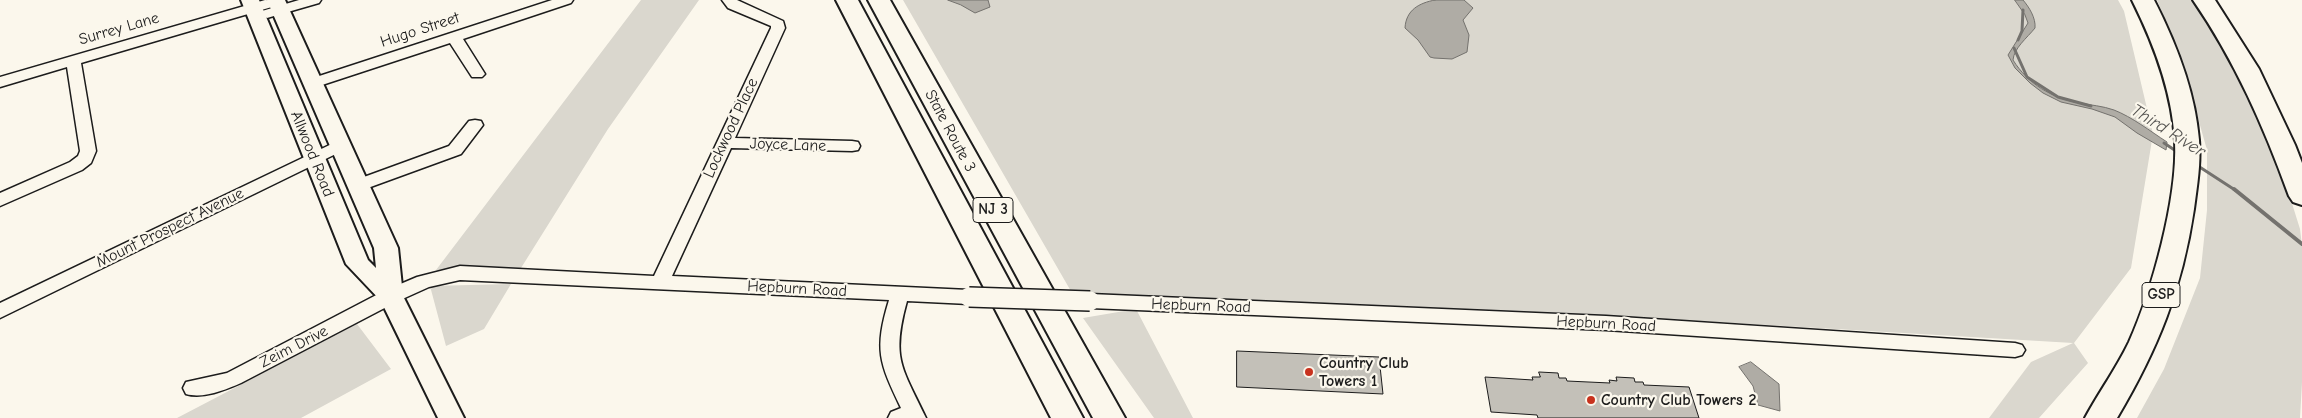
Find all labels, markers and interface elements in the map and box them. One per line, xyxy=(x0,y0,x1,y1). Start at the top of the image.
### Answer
street label: Surrey Lane xyxy=(77,8,161,50)
street label: Hugo Street xyxy=(378,8,462,52)
street label: Lockwood Place xyxy=(699,75,763,181)
street label: State Route 3 xyxy=(920,87,980,175)
water label: Third River xyxy=(2127,100,2209,162)
street label: Allwood Road xyxy=(286,108,338,200)
street label: Joyce Lane xyxy=(749,134,827,156)
street label: Mount Prospect Avenue xyxy=(93,184,247,272)
road number: NJ 3 xyxy=(973,198,1013,222)
street label: Hepburn Road xyxy=(747,277,847,301)
road number: GSP xyxy=(2142,282,2180,308)
street label: Hepburn Road xyxy=(1151,295,1251,317)
street label: Hepburn Road xyxy=(1556,312,1656,336)
street label: Zeim Drive xyxy=(257,322,331,372)
place label: Country Club Towers 1 xyxy=(1319,353,1409,391)
marker: Country Club Towers 1 xyxy=(1303,366,1315,378)
place label: Country Club Towers 2 xyxy=(1601,390,1756,410)
marker: Country Club Towers 2 xyxy=(1585,394,1597,406)

